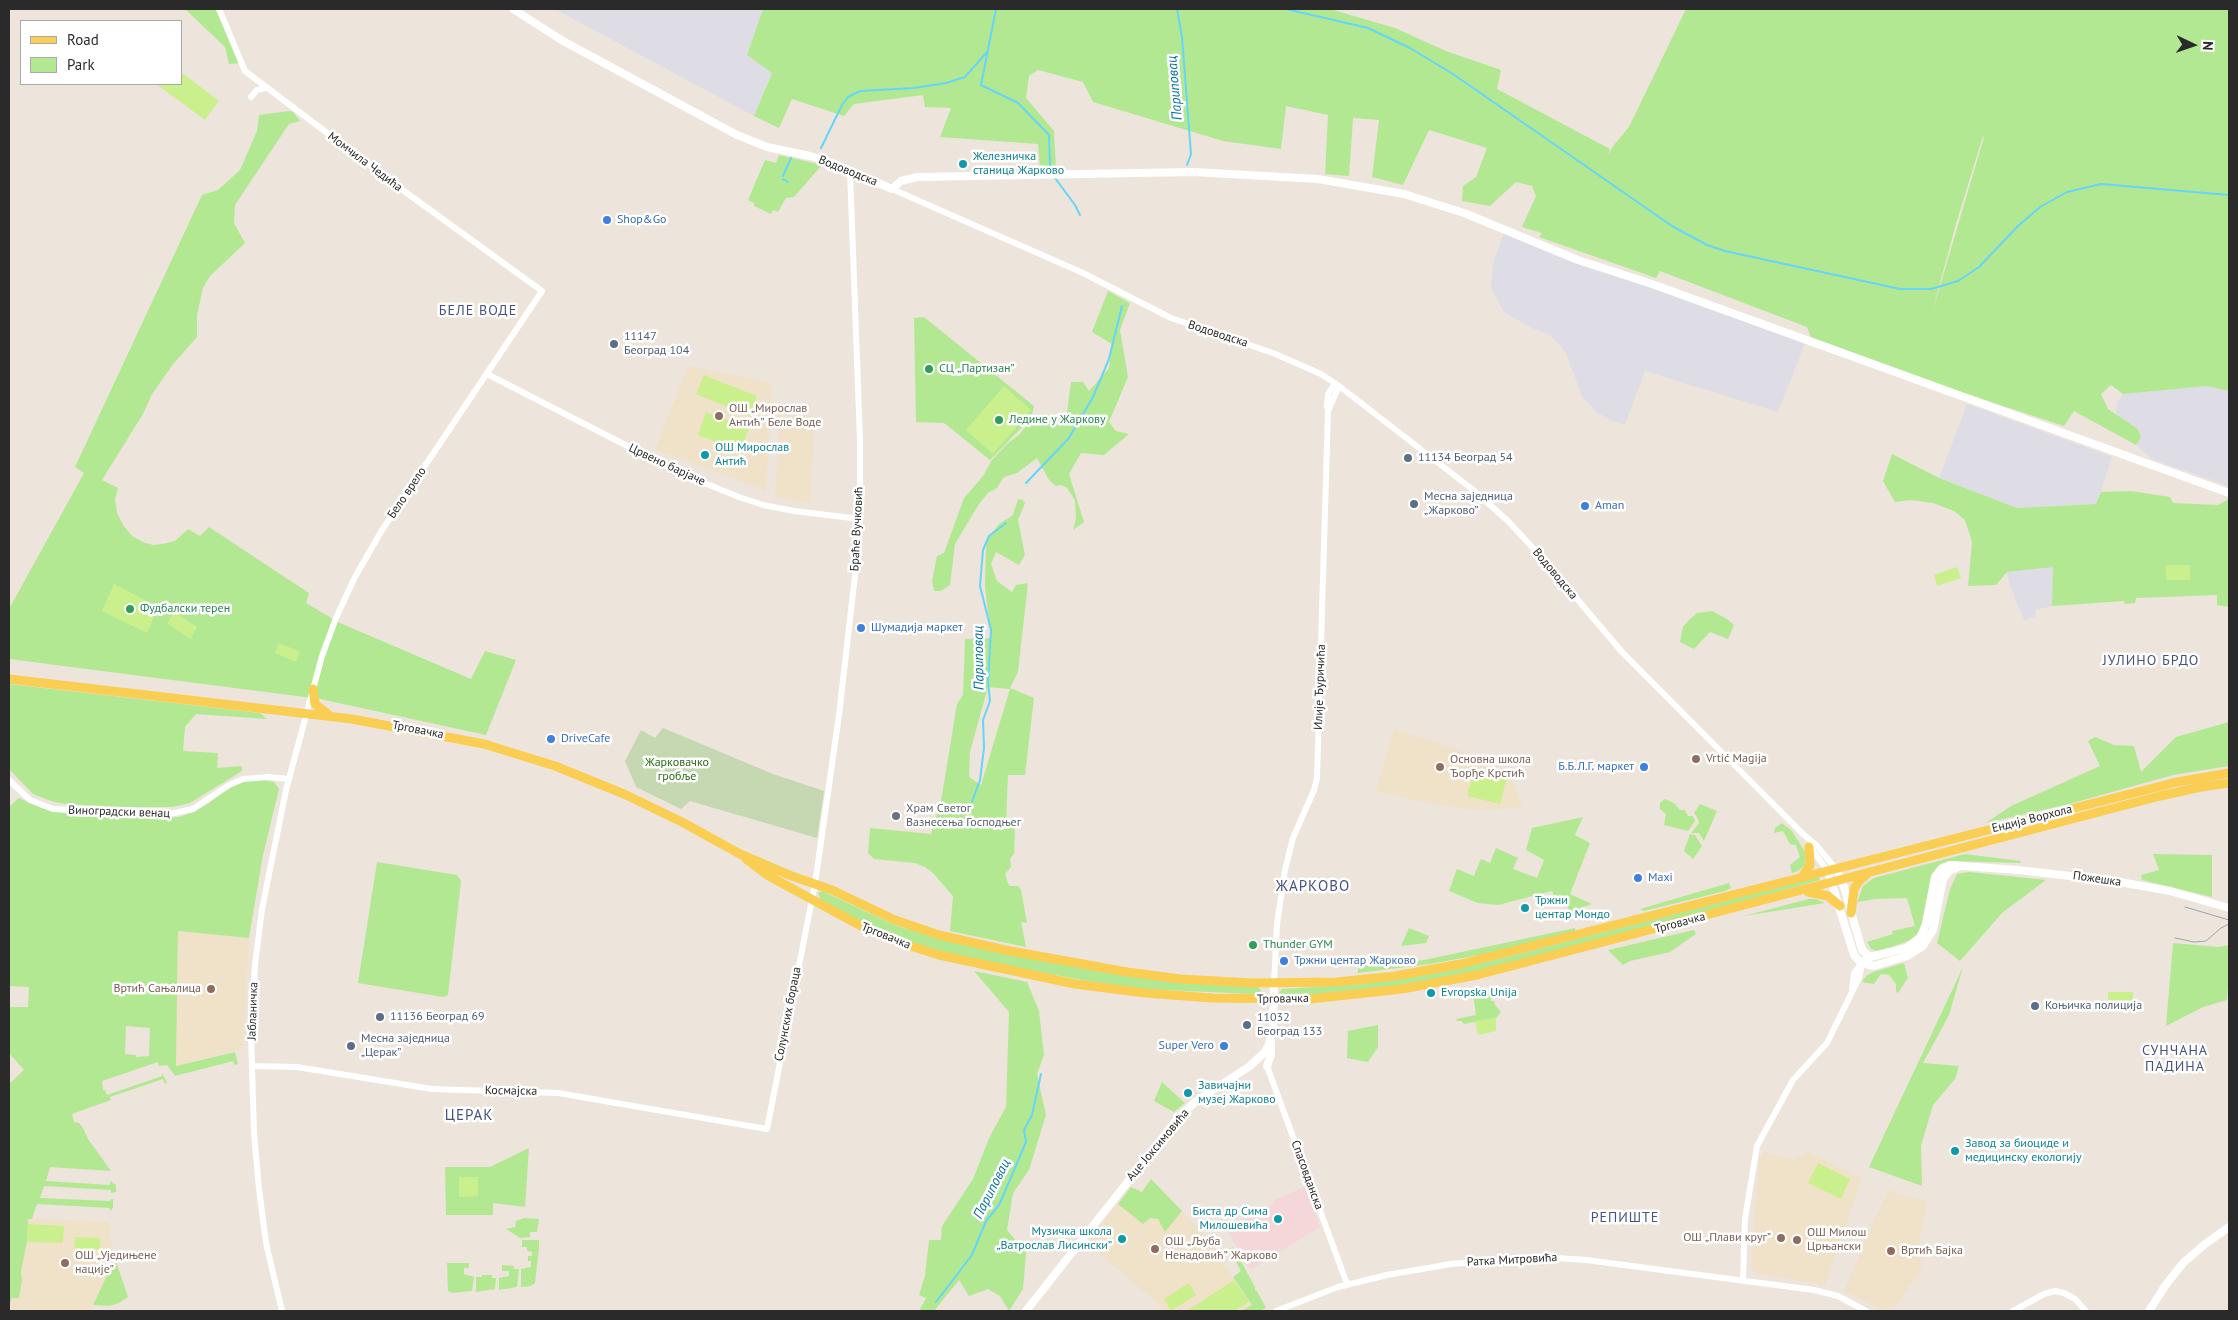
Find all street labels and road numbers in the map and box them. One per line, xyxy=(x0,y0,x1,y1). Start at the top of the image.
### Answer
street label: Момчила Чедића xyxy=(325,129,405,195)
street label: Водоводска xyxy=(816,153,880,189)
street label: Водоводска xyxy=(1186,318,1250,350)
street label: Црвено барјаче xyxy=(626,441,708,489)
street label: Бело врело xyxy=(385,465,429,521)
street label: Браће Вучковић xyxy=(848,486,866,572)
street label: Водоводска xyxy=(1529,546,1581,602)
street label: Илије Ђуричића xyxy=(1311,644,1329,730)
street label: Трговачка xyxy=(391,718,445,742)
street label: Ендија Ворхола xyxy=(1990,802,2074,836)
street label: Виноградски венац xyxy=(68,803,170,821)
street label: Пожешка xyxy=(2072,868,2122,890)
street label: Трговачка xyxy=(1653,909,1707,937)
street label: Трговачка xyxy=(859,920,913,952)
street label: Солунских бораца xyxy=(772,966,804,1062)
street label: Јабланичка xyxy=(245,982,261,1040)
street label: Трговачка xyxy=(1257,991,1309,1007)
street label: Космајска xyxy=(485,1083,537,1099)
street label: Аце Јоксимовића xyxy=(1124,1106,1192,1184)
street label: Спасовданска xyxy=(1288,1138,1326,1212)
street label: Ратка Митровића xyxy=(1466,1250,1558,1270)

